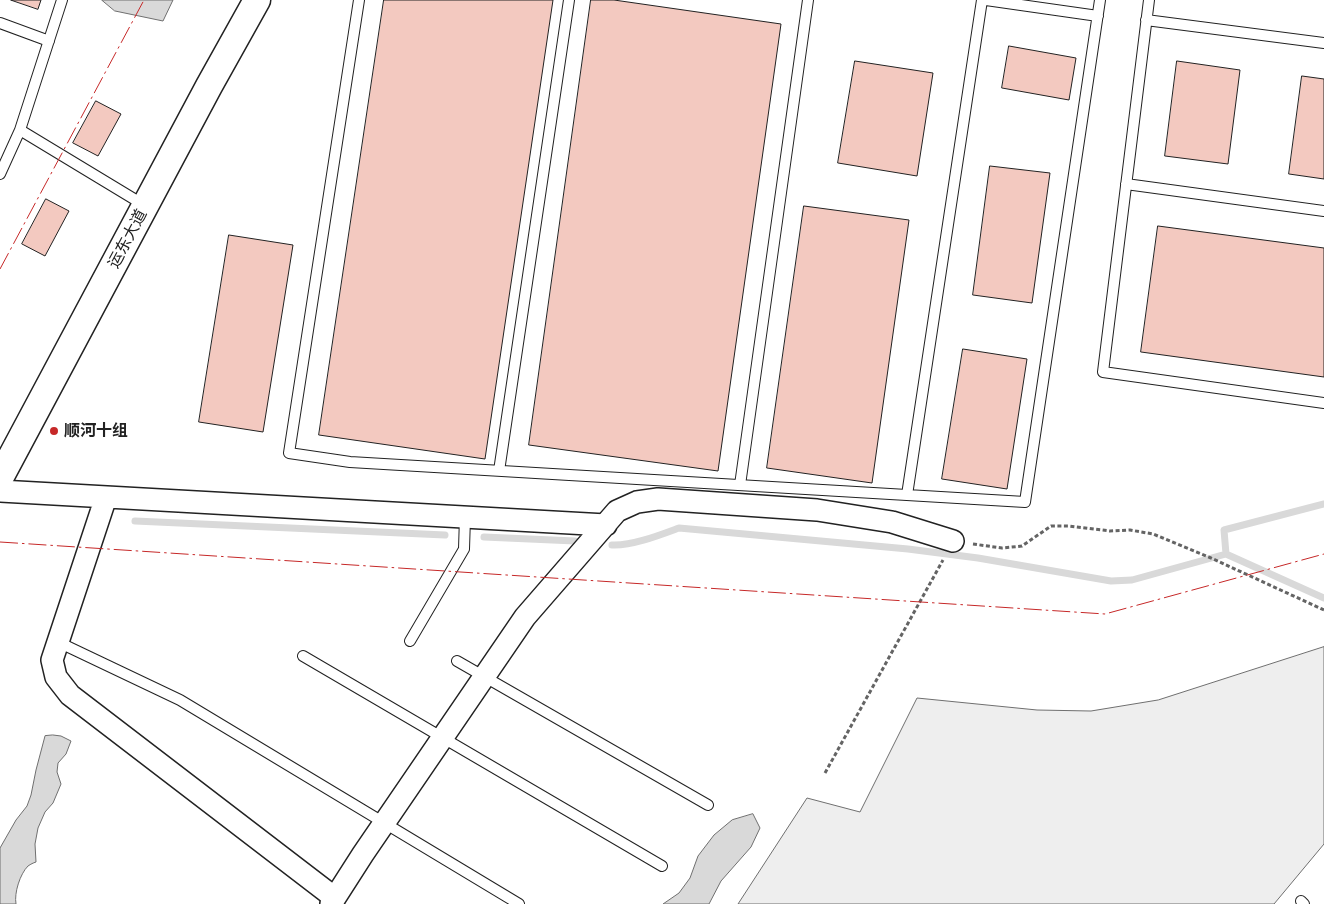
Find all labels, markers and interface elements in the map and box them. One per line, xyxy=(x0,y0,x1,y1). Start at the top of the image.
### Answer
street label: 运东大道 xyxy=(105,206,151,272)
place label: 顺河十组 xyxy=(64,421,128,441)
marker: 顺河十组 xyxy=(48,425,60,437)

